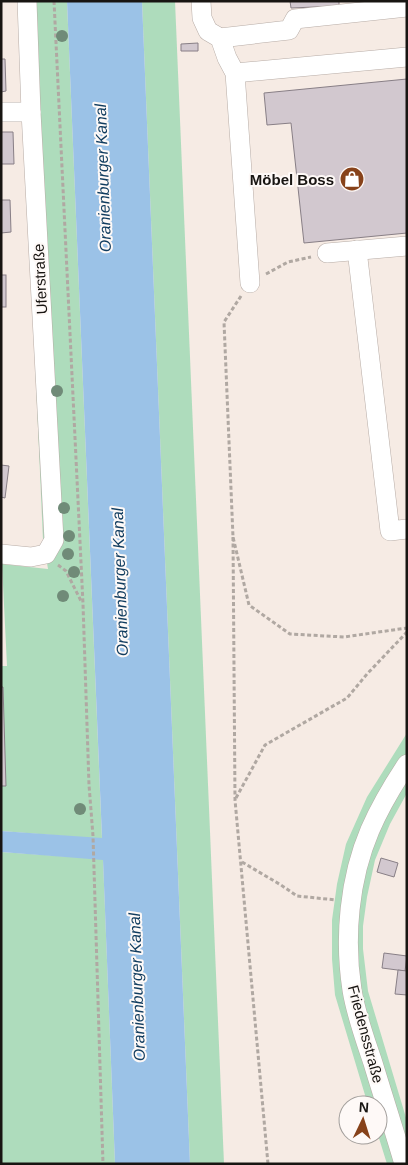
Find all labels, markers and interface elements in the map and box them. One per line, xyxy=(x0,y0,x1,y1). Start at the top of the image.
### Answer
water label: Oranienburger Kanal xyxy=(92,103,114,253)
shop icon: Möbel Boss xyxy=(339,166,365,192)
place label: Möbel Boss xyxy=(250,171,334,188)
street label: Uferstraße xyxy=(30,243,50,315)
water label: Oranienburger Kanal xyxy=(109,507,131,657)
water label: Oranienburger Kanal xyxy=(126,912,148,1062)
street label: Friedensstraße xyxy=(345,983,387,1085)
north arrow xyxy=(338,1095,388,1145)
text: N xyxy=(358,1099,370,1115)

